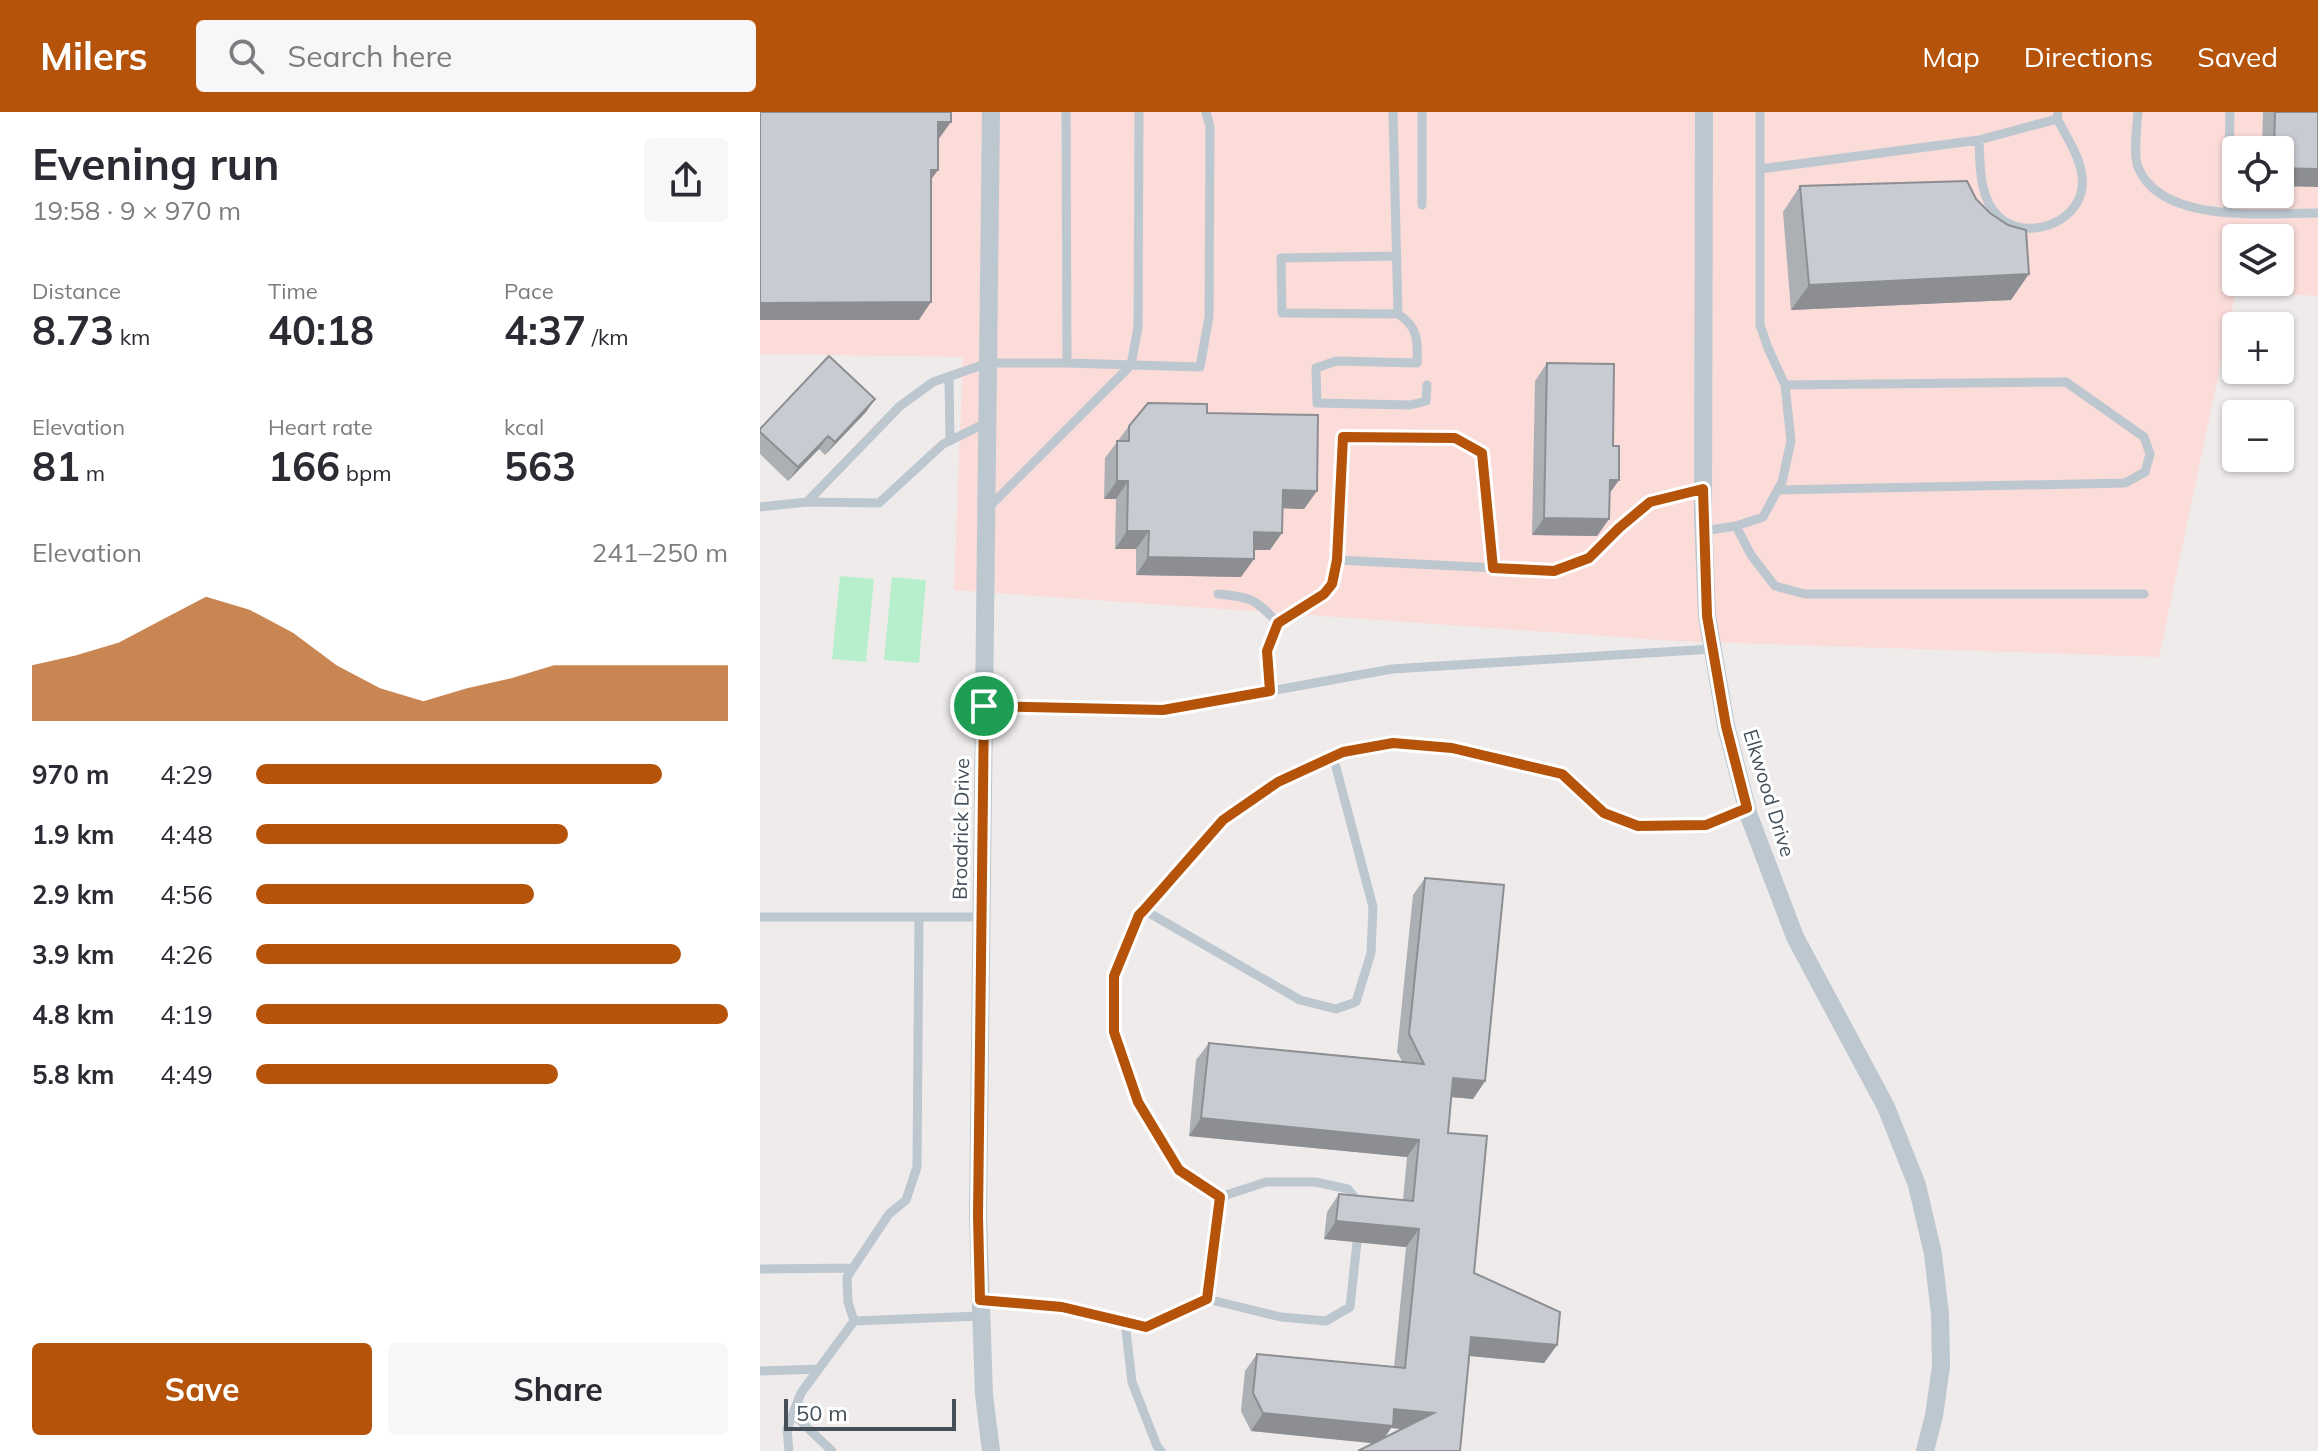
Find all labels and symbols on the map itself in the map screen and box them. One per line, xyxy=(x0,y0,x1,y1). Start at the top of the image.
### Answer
pin xyxy=(950,672,1018,740)
street label: Elkwood Drive xyxy=(1738,726,1801,860)
street label: Broadrick Drive xyxy=(947,758,974,900)
scale bar xyxy=(784,1395,956,1431)

